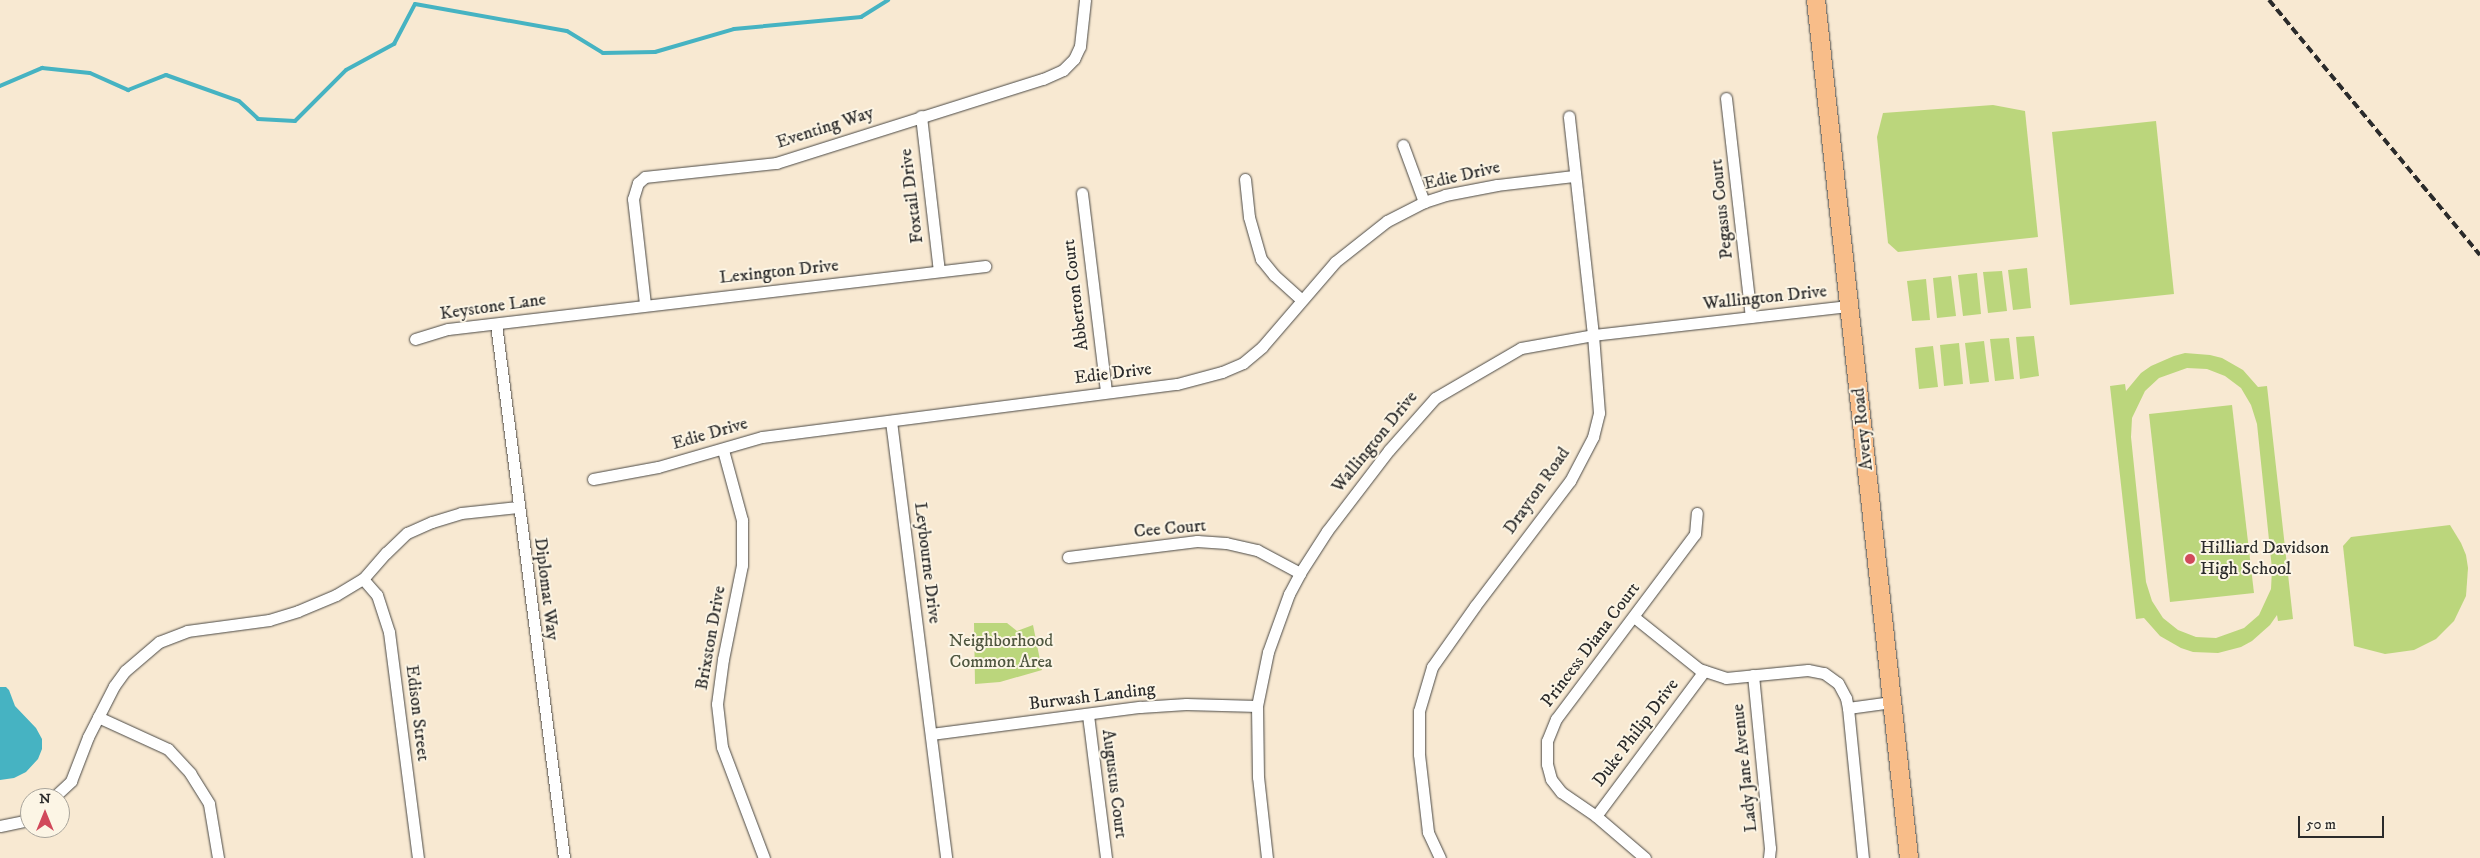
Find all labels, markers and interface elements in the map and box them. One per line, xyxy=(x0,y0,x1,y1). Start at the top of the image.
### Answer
street label: Eventing Way xyxy=(774,102,876,154)
street label: Foxtail Drive xyxy=(895,147,929,245)
street label: Edie Drive xyxy=(1422,157,1502,195)
street label: Pegasus Court xyxy=(1706,158,1738,260)
street label: Abberton Court xyxy=(1058,238,1094,352)
street label: Lexington Drive xyxy=(718,255,840,289)
street label: Wallington Drive xyxy=(1702,281,1828,315)
street label: Keystone Lane xyxy=(438,289,548,325)
street label: Edie Drive xyxy=(1073,359,1153,389)
street label: Wallington Drive xyxy=(1327,387,1423,497)
street label: Avery Road xyxy=(1848,387,1878,471)
street label: Edie Drive xyxy=(670,413,750,455)
street label: Drayton Road xyxy=(1499,443,1575,539)
street label: Leybourne Drive xyxy=(909,501,945,625)
street label: Cee Court xyxy=(1133,515,1207,543)
street label: Diplomat Way xyxy=(529,536,563,642)
place label: Hilliard Davidson High School xyxy=(2200,538,2329,580)
marker: Hilliard Davidson High School xyxy=(2184,553,2196,565)
street label: Princess Diana Court xyxy=(1537,578,1645,712)
street label: Brixston Drive xyxy=(691,584,731,692)
park label: Neighborhood Common Area xyxy=(949,631,1053,674)
street label: Edison Street xyxy=(400,664,434,762)
street label: Duke Philip Drive xyxy=(1588,675,1684,791)
street label: Burwash Landing xyxy=(1028,679,1156,715)
street label: Lady Jane Avenue xyxy=(1728,703,1762,833)
street label: Augustus Court xyxy=(1097,728,1131,840)
north arrow xyxy=(20,788,70,838)
text: N xyxy=(39,790,51,808)
scale bar xyxy=(2300,806,2386,838)
text: 50 m xyxy=(2306,815,2336,834)

